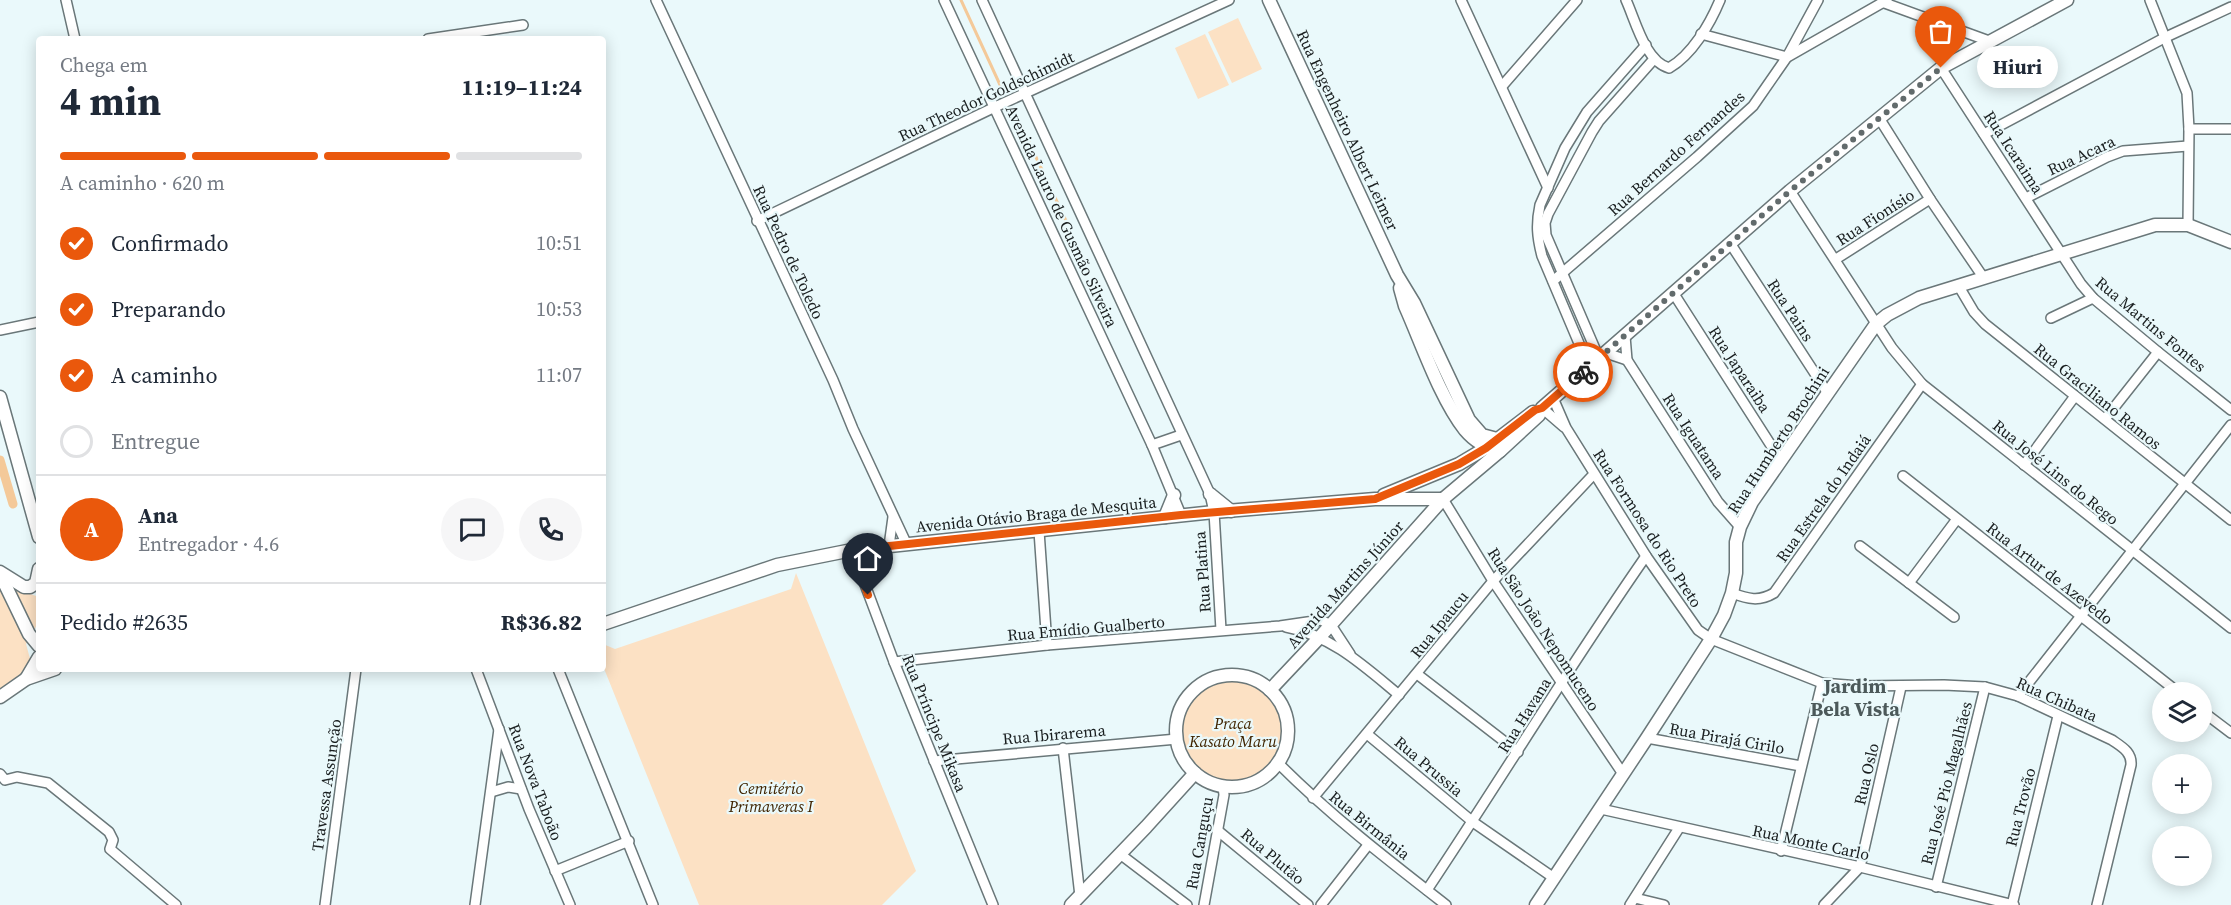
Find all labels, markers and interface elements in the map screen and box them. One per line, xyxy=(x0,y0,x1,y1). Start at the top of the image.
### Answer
pin xyxy=(1915,6,1966,68)
icon: bag xyxy=(1924,15,1957,48)
street label: Rua Engenheiro Albert Leimer xyxy=(1292,26,1404,234)
street label: Rua Theodor Goldschimidt xyxy=(895,45,1078,146)
callout: Hiuri xyxy=(1977,47,2058,89)
text: Chega em xyxy=(60,51,148,79)
text: Hiuri xyxy=(1993,53,2042,81)
text: 11:19–11:24 xyxy=(462,72,582,102)
text: 4 min xyxy=(60,75,161,128)
street label: Rua Bernardo Fernandes xyxy=(1603,85,1749,221)
street label: Avenida Lauro de Gusmão Silveira xyxy=(1001,101,1124,332)
street label: Rua Icaraima xyxy=(1979,106,2050,199)
street label: Rua Acara xyxy=(2044,129,2119,180)
text: A caminho · 620 m xyxy=(60,169,225,197)
street label: Rua Pedro de Toledo xyxy=(748,181,830,323)
street label: Rua Fionísio xyxy=(1832,183,1919,250)
icon: check xyxy=(60,227,93,260)
text: Confirmado xyxy=(111,228,229,258)
text: 10:51 xyxy=(536,229,582,257)
street label: Rua Martins Fontes xyxy=(2091,271,2211,377)
street label: Rua Pains xyxy=(1763,274,1819,346)
icon: check xyxy=(60,293,93,326)
text: Preparando xyxy=(111,294,226,324)
text: 10:53 xyxy=(536,295,582,323)
street label: Rua Japaraiba xyxy=(1704,321,1777,417)
street label: Rua Graciliano Ramos xyxy=(2030,338,2166,454)
courier xyxy=(1553,342,1613,402)
icon: bike xyxy=(1567,356,1600,389)
icon: check xyxy=(60,359,93,392)
text: A caminho xyxy=(111,360,218,390)
text: 11:07 xyxy=(536,361,582,389)
street label: Rua Humberto Brochini xyxy=(1722,362,1834,518)
street label: Rua Iguatama xyxy=(1658,389,1731,484)
street label: Rua José Lins do Rego xyxy=(1988,414,2124,530)
text: Entregue xyxy=(111,426,200,456)
street label: Rua Estrela do Indaiá xyxy=(1771,429,1876,566)
street label: Rua Formosa do Rio Preto xyxy=(1588,444,1708,612)
street label: Avenida Otávio Braga de Mesquita xyxy=(915,490,1158,538)
button: chat xyxy=(441,498,504,561)
button: phone xyxy=(519,498,582,561)
text: Ana xyxy=(138,500,178,530)
text: A xyxy=(84,514,99,544)
street label: Avenida Martins Júnior xyxy=(1282,515,1409,653)
street label: Rua Artur de Azevedo xyxy=(1982,517,2118,629)
text: Entregador · 4.6 xyxy=(138,530,279,558)
street label: Rua Platina xyxy=(1188,530,1216,613)
pin xyxy=(842,533,893,595)
icon: home xyxy=(851,542,884,575)
street label: Rua São João Nepomuceno xyxy=(1483,543,1605,715)
street label: Rua Ipaucu xyxy=(1405,586,1473,662)
text: Pedido #2635 xyxy=(60,607,188,637)
text: R$36.82 xyxy=(501,607,582,637)
street label: Rua Emídio Gualberto xyxy=(1006,610,1166,646)
street label: Rua Príncipe Mikasa xyxy=(897,651,973,796)
street label: Rua Chibata xyxy=(2013,671,2102,727)
street label: Rua Havana xyxy=(1492,672,1556,757)
district label: Jardim Bela Vista xyxy=(1810,672,1900,723)
map controls xyxy=(2152,682,2212,886)
button: layers xyxy=(2152,682,2212,742)
street label: Rua José Pio Magalhães xyxy=(1915,699,1977,867)
park label: Praça Kasato Maru xyxy=(1188,712,1278,752)
street label: Travessa Assunção xyxy=(306,717,346,853)
street label: Rua Pirajá Cirilo xyxy=(1668,717,1787,759)
street label: Rua Ibirarema xyxy=(1002,718,1107,749)
street label: Rua Nova Taboão xyxy=(504,721,568,844)
street label: Rua Prussia xyxy=(1390,731,1469,802)
street label: Rua Oslo xyxy=(1848,741,1884,807)
button: + xyxy=(2152,754,2212,814)
street label: Rua Trovão xyxy=(2000,765,2040,849)
park label: Cemitério Primaveras I xyxy=(728,777,815,817)
street label: Rua Birmânia xyxy=(1325,786,1416,865)
street label: Rua Canguçu xyxy=(1180,795,1218,891)
street label: Rua Monte Carlo xyxy=(1750,819,1872,865)
street label: Rua Plutão xyxy=(1236,823,1310,889)
button: − xyxy=(2152,826,2212,886)

